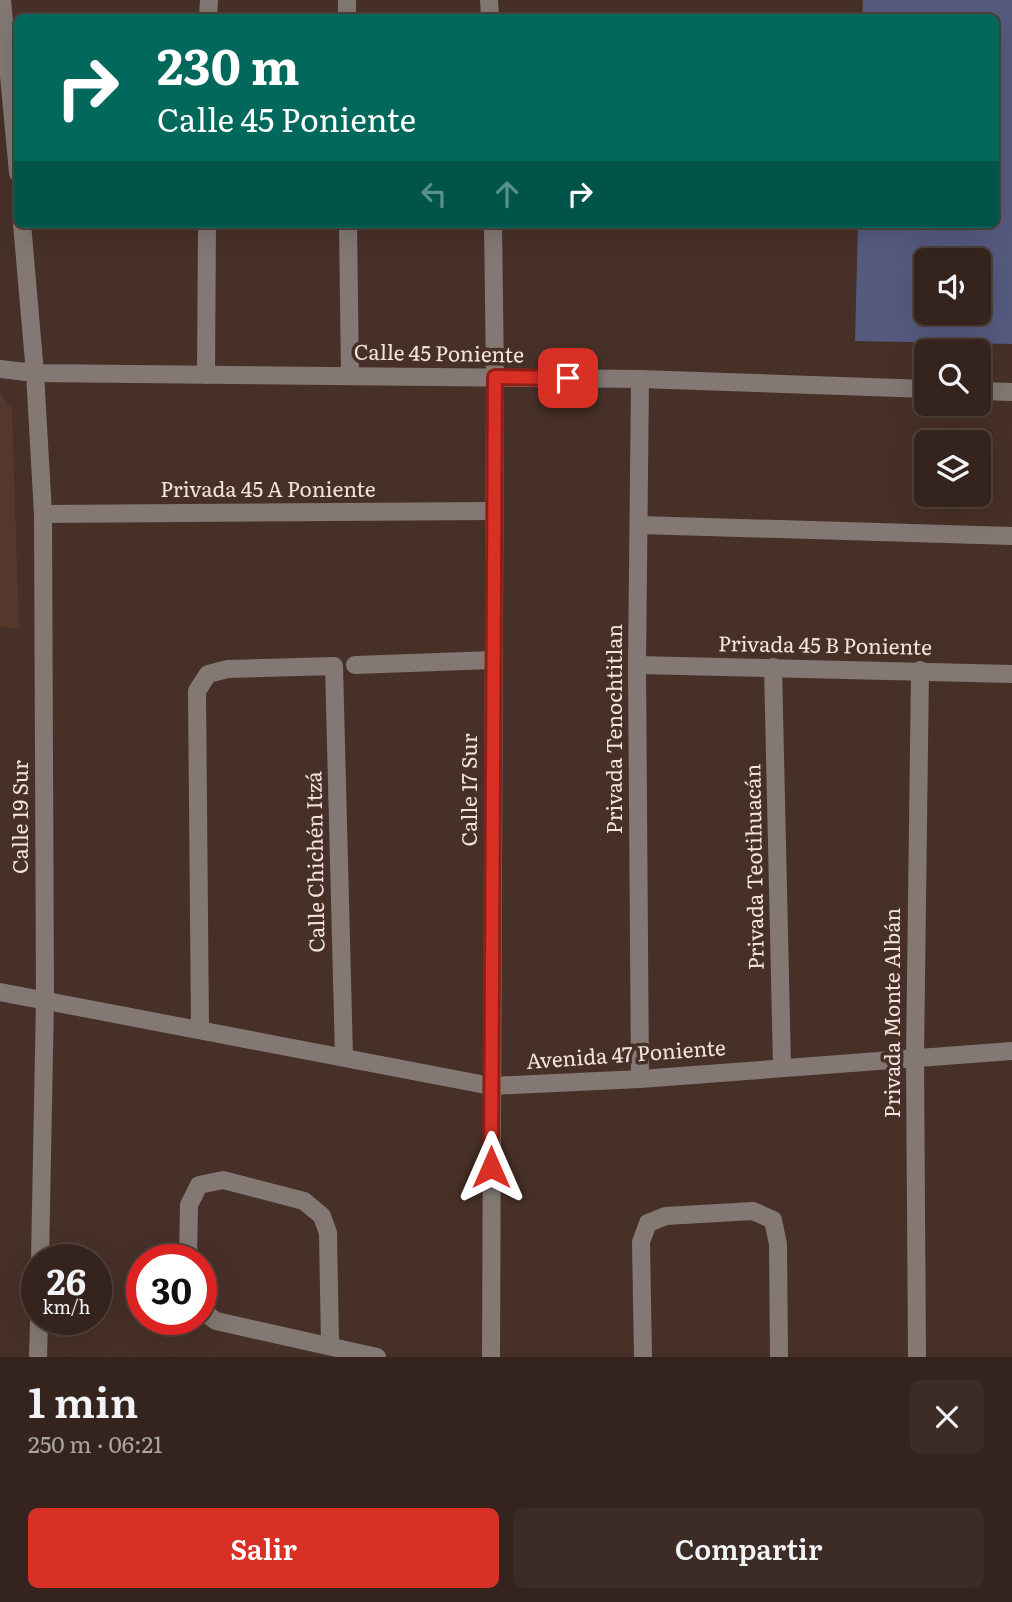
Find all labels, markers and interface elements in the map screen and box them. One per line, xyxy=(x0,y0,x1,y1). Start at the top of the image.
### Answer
text: 230 m xyxy=(157,27,300,100)
icon: right xyxy=(42,42,133,133)
text: Calle 45 Poniente xyxy=(157,94,416,142)
icon: left xyxy=(415,175,453,213)
icon: ahead xyxy=(488,175,526,213)
icon: right xyxy=(561,175,599,213)
map controls xyxy=(914,248,991,507)
button: sound xyxy=(914,248,991,325)
street label: Calle 45 Poniente xyxy=(354,335,524,368)
button: search xyxy=(914,339,991,416)
pin xyxy=(538,348,598,408)
icon: arrive xyxy=(549,359,587,397)
button: layers xyxy=(914,430,991,507)
street label: Privada 45 A Poniente xyxy=(160,472,376,503)
street label: Privada Tenochtitlan xyxy=(597,624,628,834)
street label: Privada 45 B Poniente xyxy=(718,626,932,661)
street label: Calle 17 Sur xyxy=(452,733,483,847)
street label: Calle 19 Sur xyxy=(3,760,34,874)
street label: Privada Teotihuacán xyxy=(735,763,770,970)
street label: Calle Chichén Itzá xyxy=(296,771,331,953)
street label: Privada Monte Albán xyxy=(875,908,906,1118)
street label: Avenida 47 Poniente xyxy=(525,1030,727,1075)
position arrow xyxy=(454,1130,528,1204)
speed limit sign: 30 xyxy=(126,1244,217,1335)
text: 26 xyxy=(47,1254,86,1306)
text: km/h xyxy=(43,1293,90,1320)
text: 1 min xyxy=(28,1369,138,1431)
button: close xyxy=(910,1380,984,1454)
text: 250 m · 06:21 xyxy=(28,1426,163,1460)
button: Salir xyxy=(28,1508,499,1588)
button: Compartir xyxy=(513,1508,984,1588)

